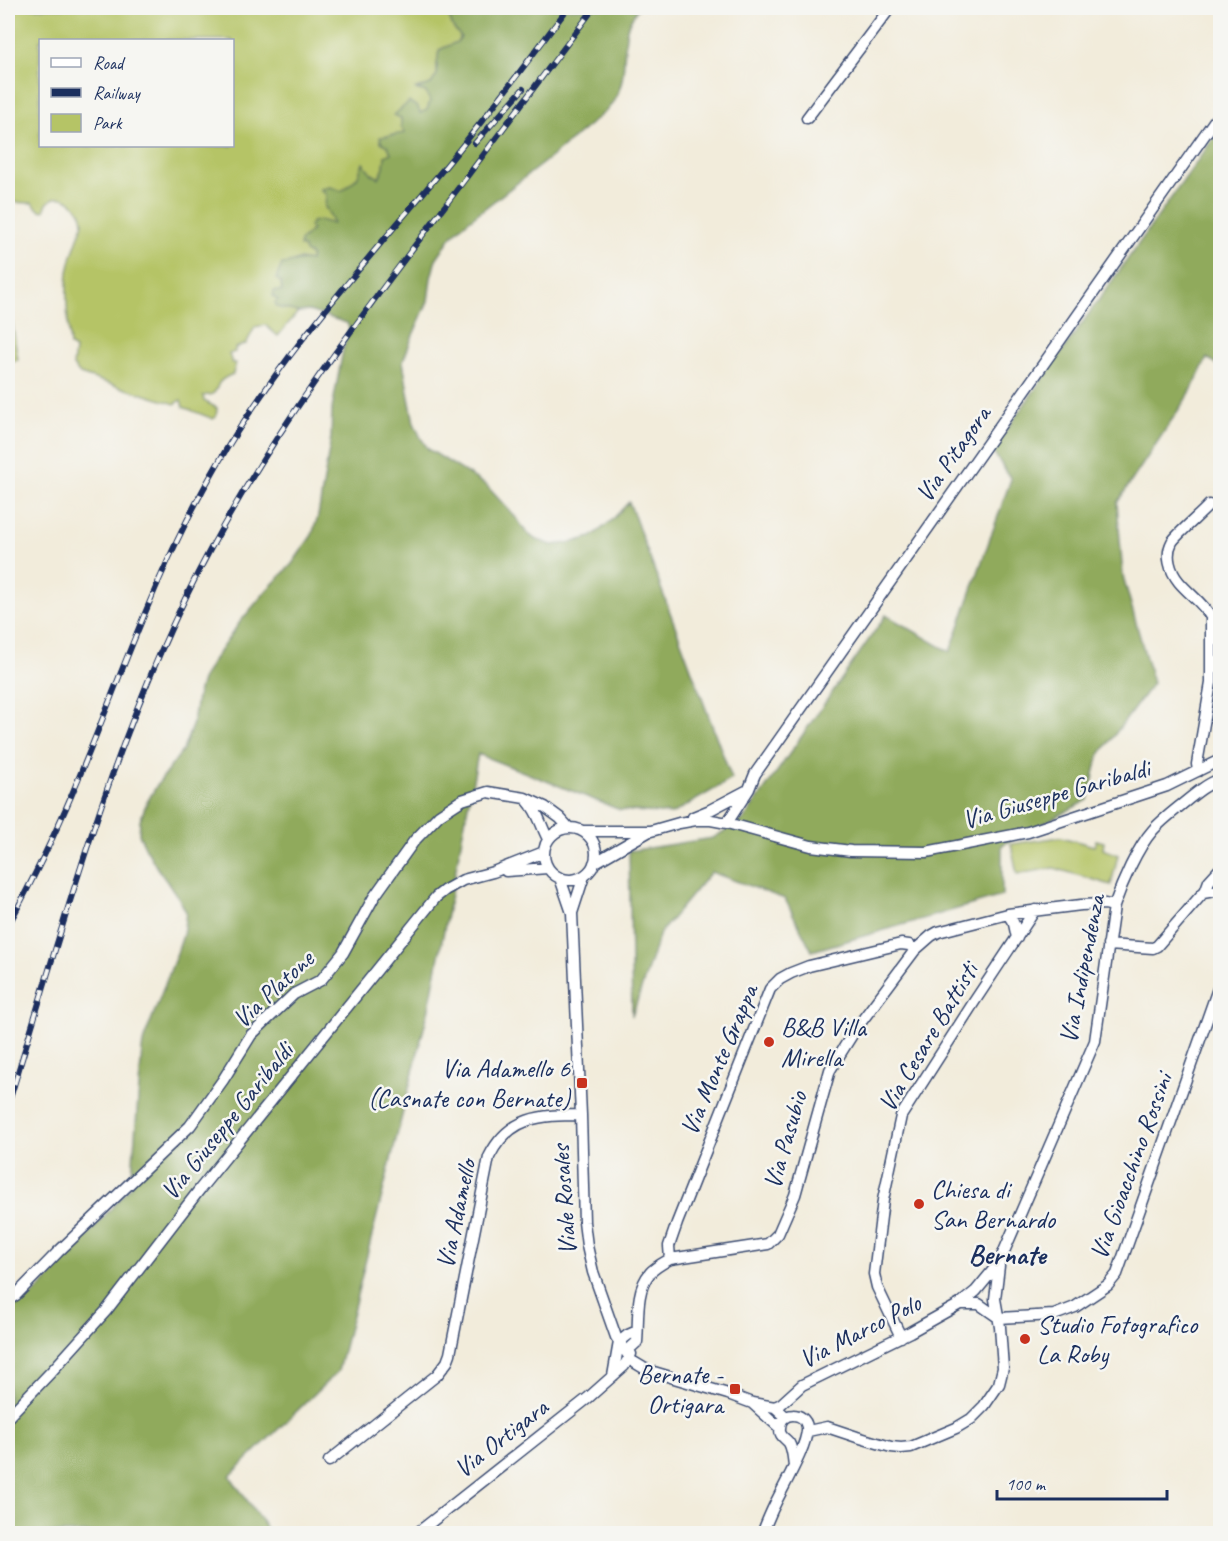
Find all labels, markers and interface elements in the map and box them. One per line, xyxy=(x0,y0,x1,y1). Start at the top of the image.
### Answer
legend xyxy=(39,39,234,147)
text: Road xyxy=(93,52,126,74)
text: Railway xyxy=(93,82,141,104)
text: Park xyxy=(93,112,123,134)
street label: Via Pitagora xyxy=(908,398,999,508)
street label: Via Giuseppe Garibaldi xyxy=(959,751,1156,836)
street label: Via Indipendenza xyxy=(1051,890,1113,1046)
street label: Via Platone xyxy=(225,942,322,1035)
street label: Via Cesare Battisti xyxy=(871,954,987,1118)
street label: Via Monte Grappa xyxy=(672,978,766,1140)
place label: B&B Villa Mirella xyxy=(781,1011,867,1074)
street label: Via Giuseppe Garibaldi xyxy=(153,1033,303,1206)
marker: B&B Villa Mirella xyxy=(762,1035,776,1049)
place label: Via Adamello 6 (Casnate con Bernate) xyxy=(368,1052,571,1115)
street label: Via Gioacchino Rossini xyxy=(1082,1065,1181,1264)
marker: Via Adamello 6 (Casnate con Bernate) xyxy=(575,1076,589,1090)
street label: Via Pasubio xyxy=(755,1086,815,1193)
street label: Viale Rosales xyxy=(544,1142,584,1256)
street label: Via Adamello xyxy=(428,1154,484,1272)
place label: Chiesa di San Bernardo xyxy=(931,1173,1057,1236)
marker: Chiesa di San Bernardo xyxy=(912,1197,926,1211)
district label: Bernate xyxy=(968,1237,1048,1272)
street label: Via Marco Polo xyxy=(794,1286,928,1376)
place label: Studio Fotografico La Roby xyxy=(1037,1308,1199,1371)
marker: Studio Fotografico La Roby xyxy=(1018,1332,1032,1346)
place label: Bernate - Ortigara xyxy=(638,1358,725,1421)
marker: Bernate - Ortigara xyxy=(728,1382,742,1396)
street label: Via Ortigara xyxy=(447,1390,556,1485)
scale bar xyxy=(997,1463,1166,1501)
text: 100 m xyxy=(1006,1473,1047,1495)

